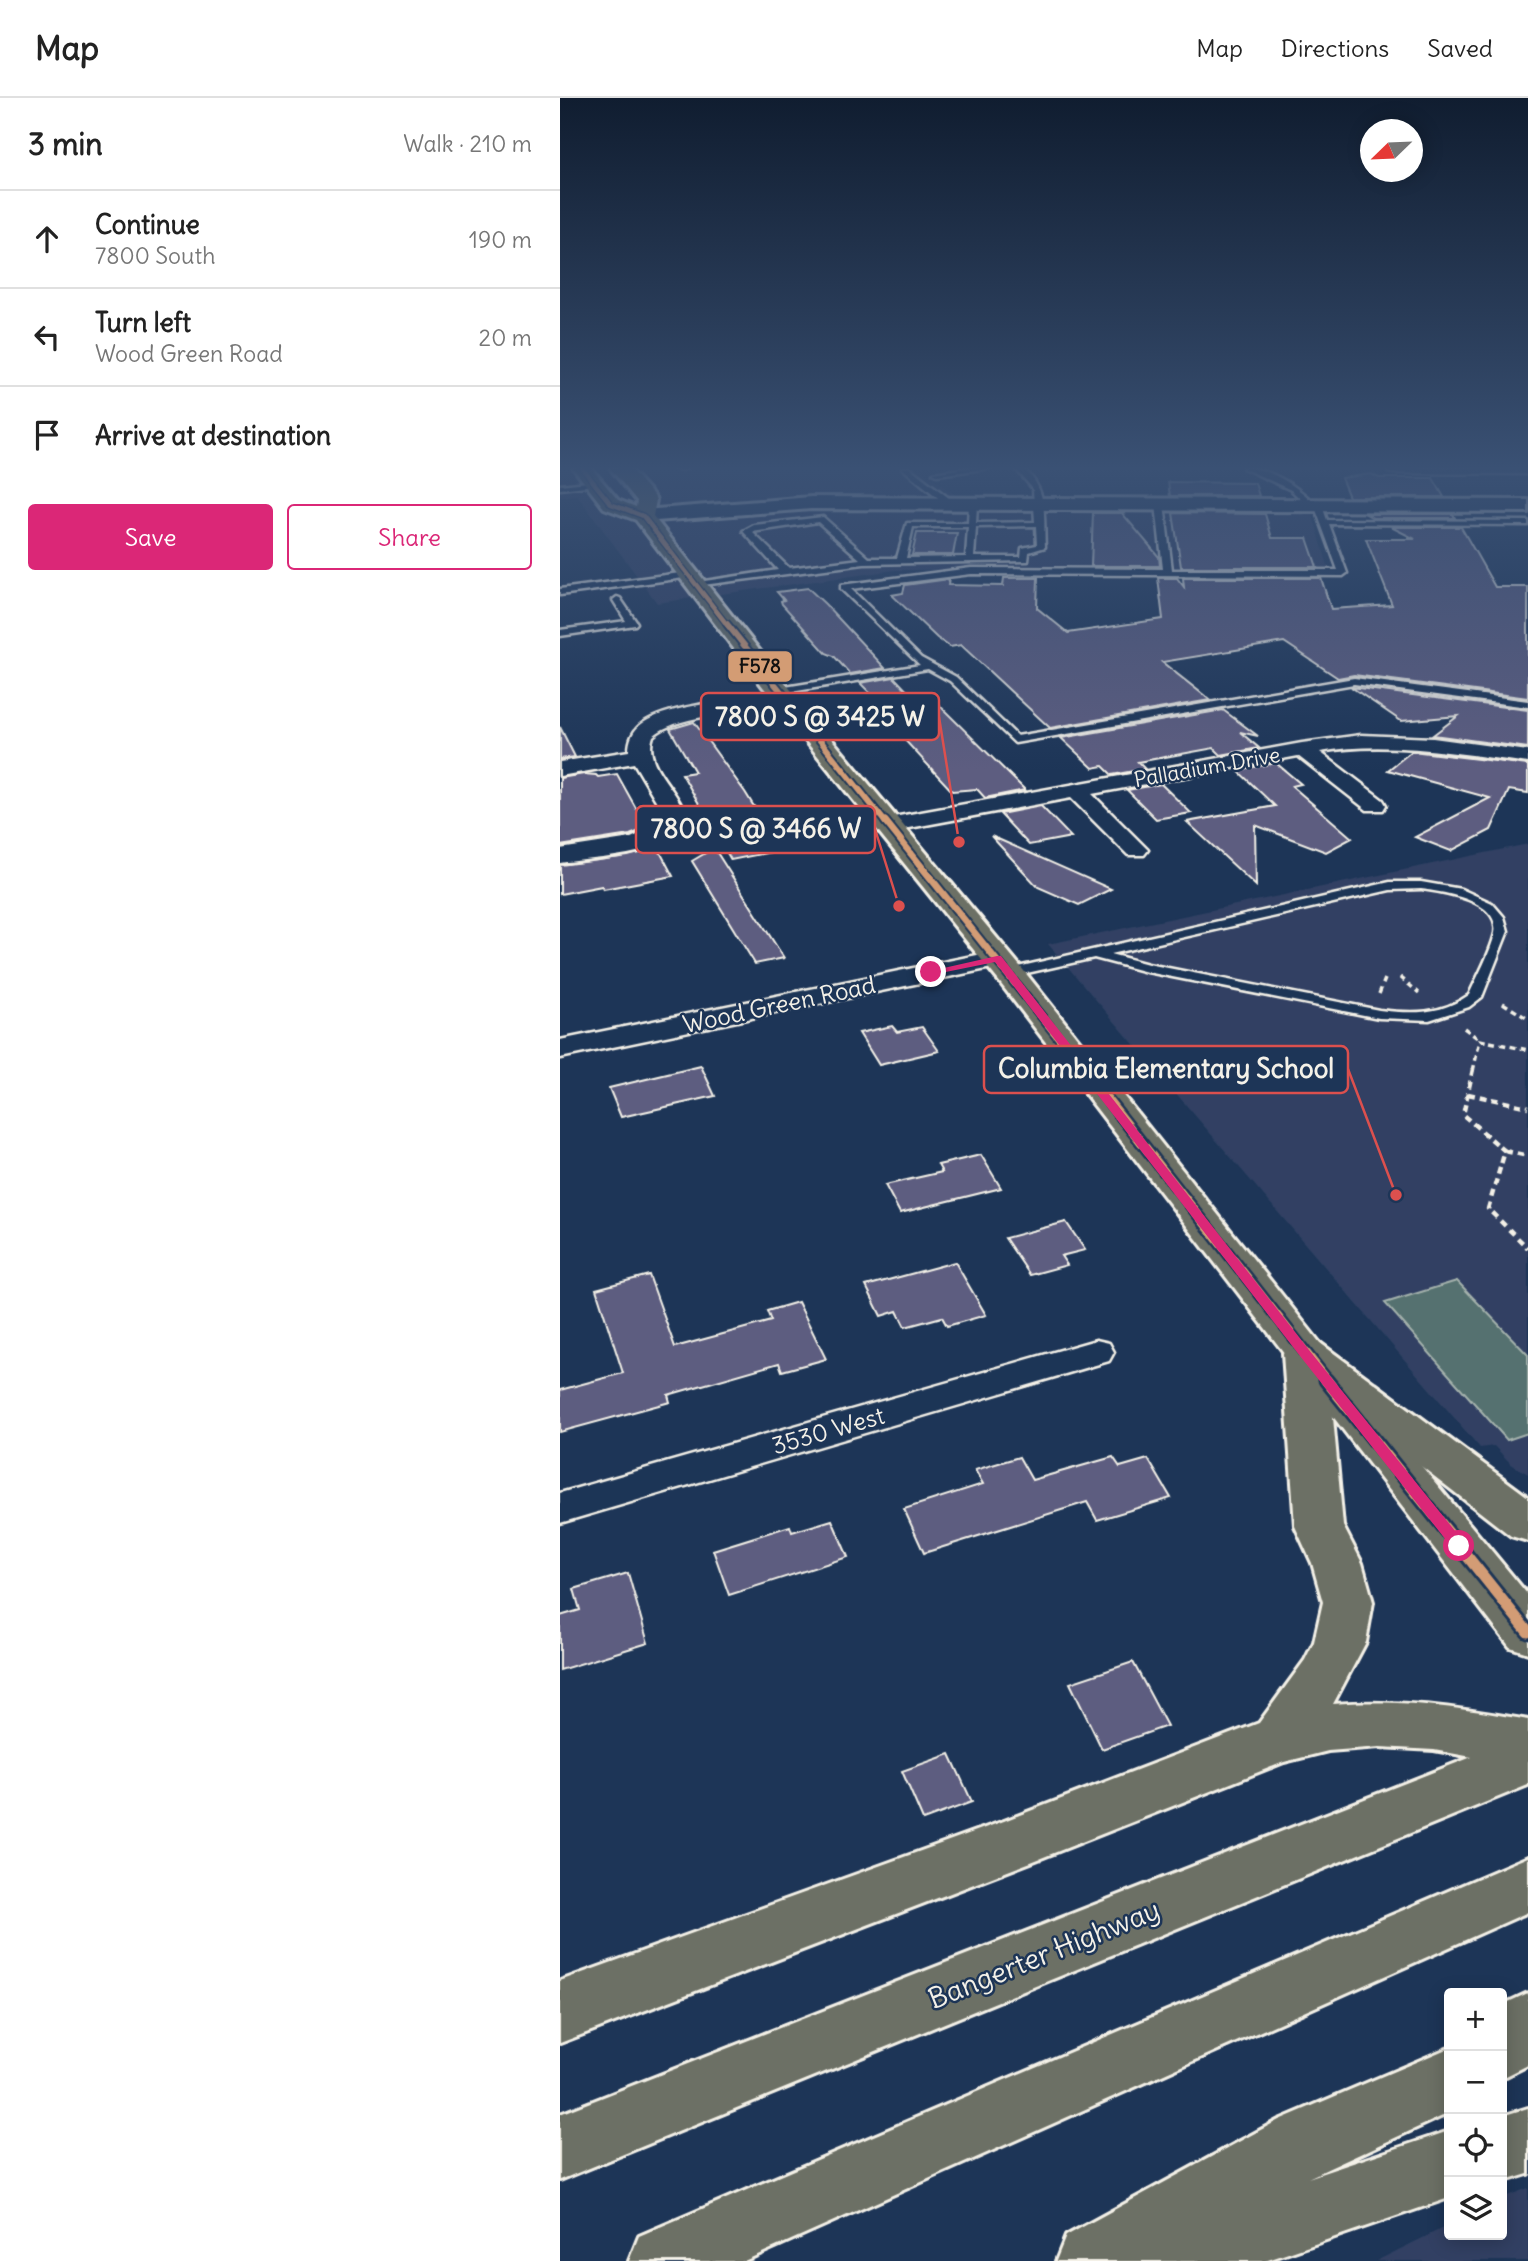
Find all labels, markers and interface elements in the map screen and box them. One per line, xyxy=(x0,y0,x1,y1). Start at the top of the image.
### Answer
text: Map xyxy=(35,27,99,69)
text: Map xyxy=(1196,33,1243,63)
text: Directions xyxy=(1281,33,1389,63)
text: Saved xyxy=(1427,33,1493,63)
north arrow xyxy=(1360,119,1423,182)
text: 3 min xyxy=(28,125,103,163)
text: Walk · 210 m xyxy=(403,129,532,158)
text: Continue xyxy=(95,208,200,241)
icon: ahead xyxy=(28,220,66,258)
text: 190 m xyxy=(469,225,532,254)
text: 7800 South xyxy=(95,241,215,270)
text: Turn left xyxy=(95,306,191,339)
icon: left xyxy=(28,318,66,356)
text: 20 m xyxy=(479,323,532,352)
text: Wood Green Road xyxy=(95,339,283,368)
icon: arrive xyxy=(28,416,66,454)
text: Arrive at destination xyxy=(95,419,331,452)
button: Save xyxy=(28,504,273,570)
button: Share xyxy=(287,504,532,570)
line badge: F578 xyxy=(727,650,793,683)
text: F578 xyxy=(739,654,781,678)
callout: 7800 S @ 3425 W xyxy=(701,693,939,740)
text: 7800 S @ 3425 W xyxy=(715,700,925,733)
street label: Palladium Drive xyxy=(1132,741,1282,793)
callout: 7800 S @ 3466 W xyxy=(636,806,875,853)
text: 7800 S @ 3466 W xyxy=(651,812,862,845)
route end xyxy=(915,956,946,987)
street label: Wood Green Road xyxy=(680,969,878,1039)
callout: Columbia Elementary School xyxy=(984,1046,1348,1093)
text: Columbia Elementary School xyxy=(998,1052,1334,1085)
street label: 3530 West xyxy=(768,1400,888,1460)
route start xyxy=(1443,1530,1474,1561)
street label: Bangerter Highway xyxy=(923,1891,1165,2017)
map controls xyxy=(1444,1988,1507,2240)
button: + xyxy=(1444,1988,1507,2051)
button: − xyxy=(1444,2051,1507,2114)
button: locate xyxy=(1444,2114,1507,2177)
button: layers xyxy=(1444,2177,1507,2240)

